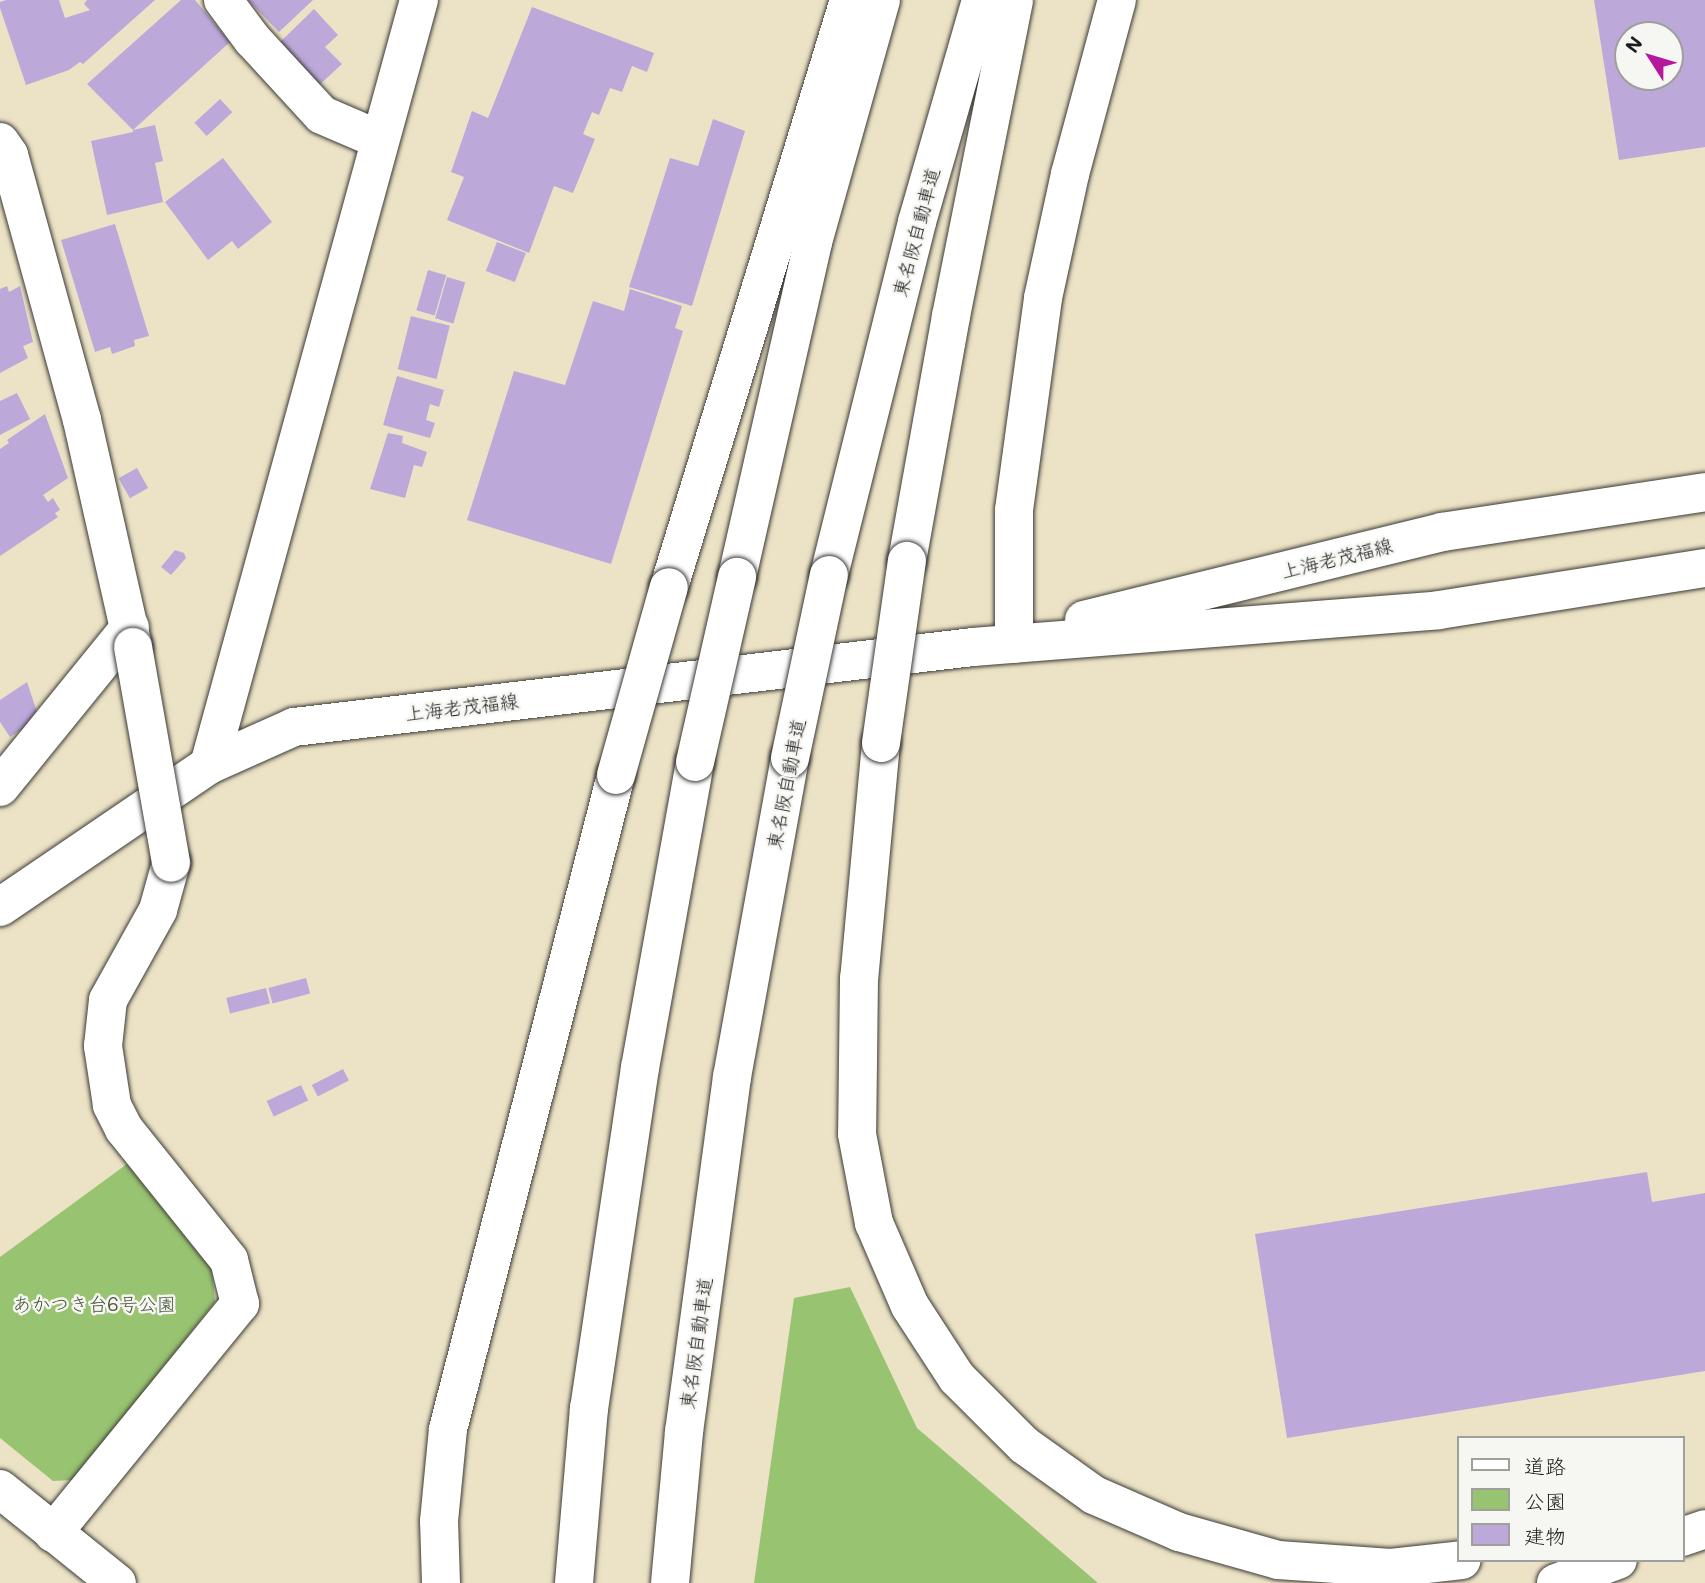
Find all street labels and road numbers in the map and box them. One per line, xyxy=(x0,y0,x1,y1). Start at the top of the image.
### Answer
street label: 東名阪自動車道 xyxy=(888,165,944,299)
street label: 上海老茂福線 xyxy=(1279,533,1395,583)
street label: 上海老茂福線 xyxy=(404,689,520,725)
street label: 東名阪自動車道 xyxy=(762,717,810,851)
street label: 東名阪自動車道 xyxy=(675,1276,717,1410)

